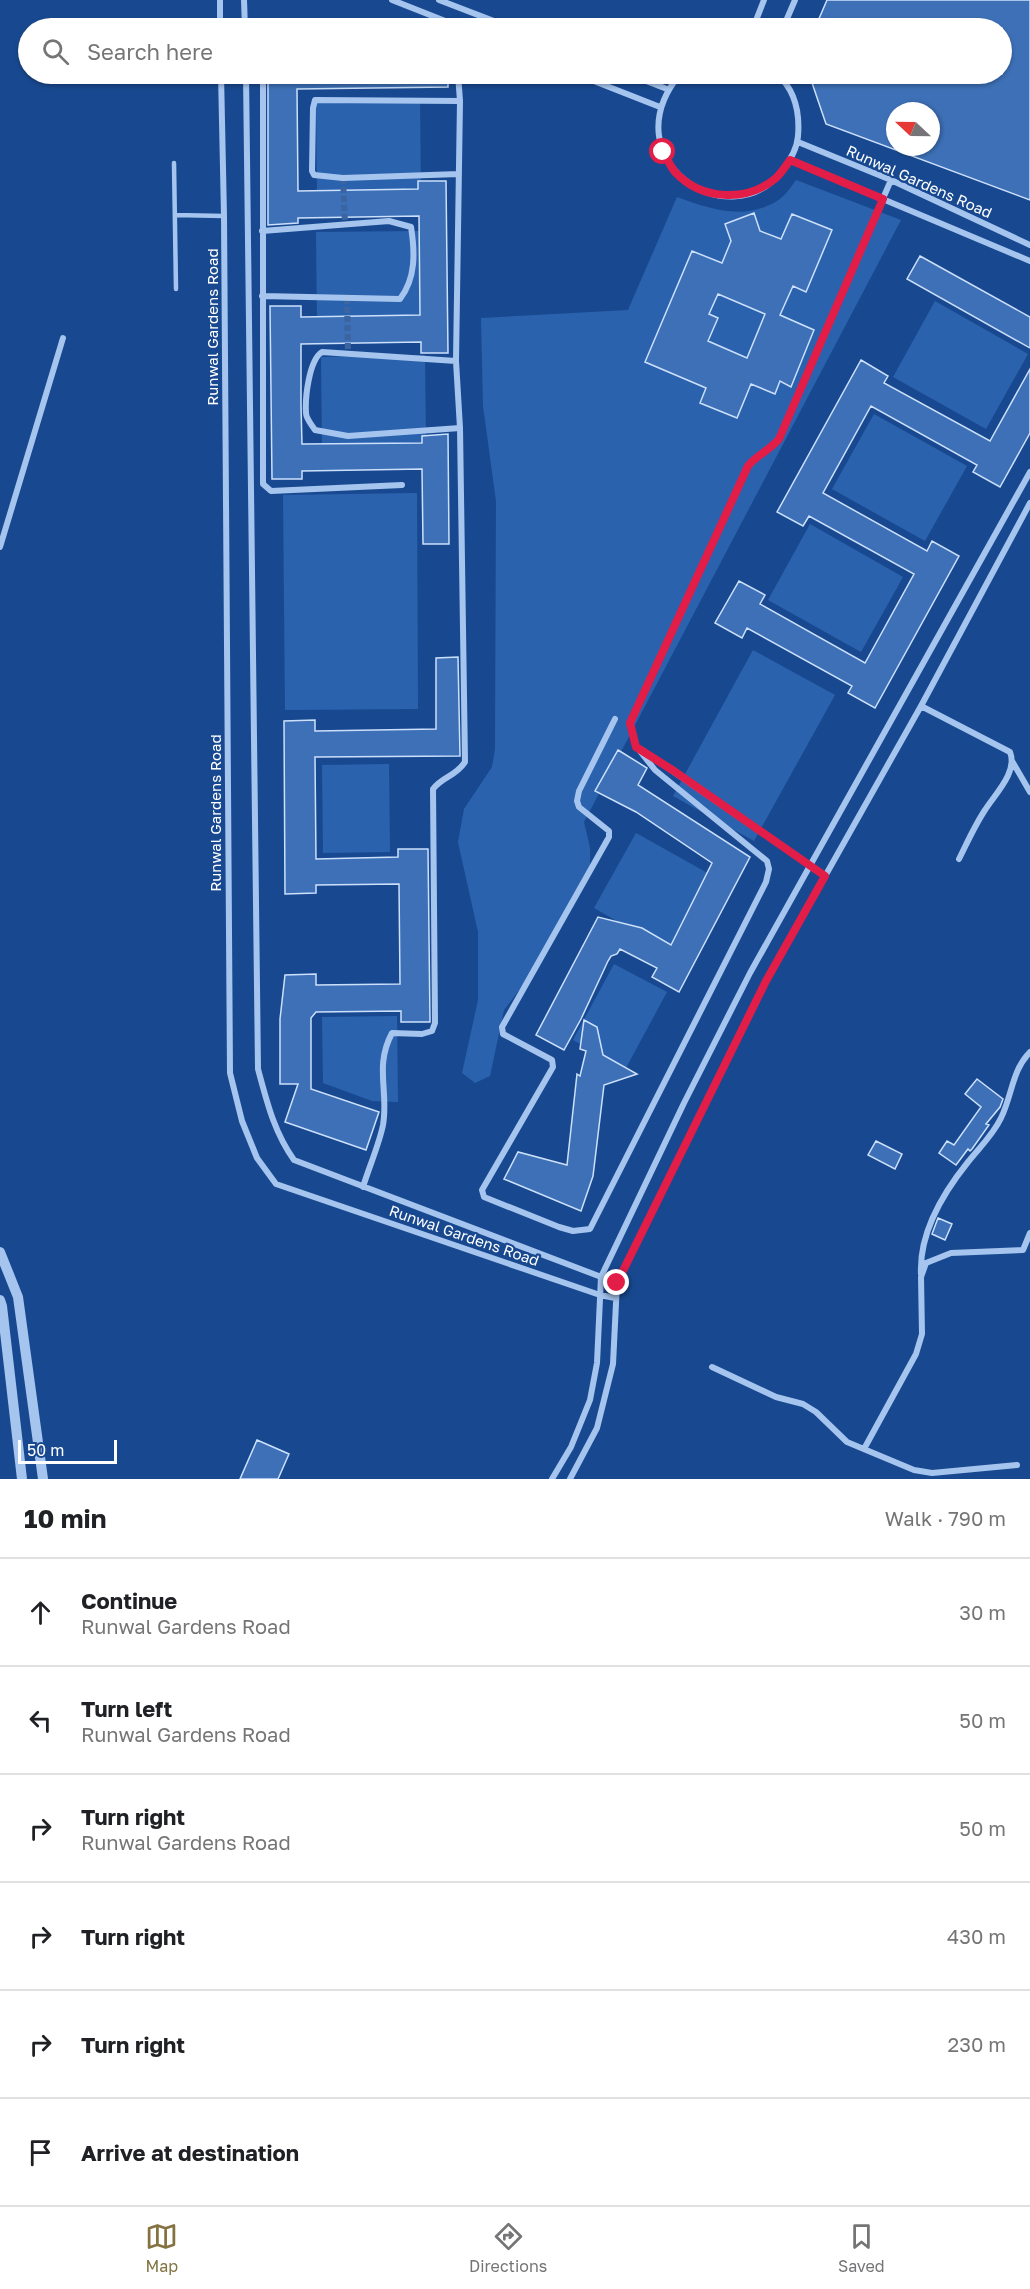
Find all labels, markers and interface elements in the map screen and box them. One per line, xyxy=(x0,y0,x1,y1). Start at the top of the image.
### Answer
search box xyxy=(18,18,1012,84)
icon: search xyxy=(39,35,72,68)
text: Search here xyxy=(87,38,213,65)
north arrow xyxy=(886,102,940,156)
route start xyxy=(649,138,675,164)
street label: Runwal Gardens Road xyxy=(844,141,995,221)
street label: Runwal Gardens Road xyxy=(203,248,221,406)
street label: Runwal Gardens Road xyxy=(206,734,224,892)
street label: Runwal Gardens Road xyxy=(387,1201,542,1269)
route end xyxy=(603,1269,629,1295)
scale bar xyxy=(18,1437,117,1464)
text: 50 m xyxy=(27,1440,64,1460)
text: 10 min xyxy=(24,1503,106,1534)
text: Walk · 790 m xyxy=(885,1506,1006,1530)
text: Continue xyxy=(81,1587,177,1614)
icon: ahead xyxy=(24,1596,57,1629)
text: 30 m xyxy=(959,1600,1006,1624)
text: Runwal Gardens Road xyxy=(81,1614,291,1638)
text: Turn left xyxy=(81,1695,172,1722)
icon: left xyxy=(24,1704,57,1737)
text: 50 m xyxy=(959,1708,1006,1732)
text: Runwal Gardens Road xyxy=(81,1722,291,1746)
text: Turn right xyxy=(81,1803,185,1830)
icon: right xyxy=(24,1812,57,1845)
text: 50 m xyxy=(959,1816,1006,1840)
text: Runwal Gardens Road xyxy=(81,1830,291,1854)
icon: right xyxy=(24,1920,57,1953)
text: Turn right xyxy=(81,1923,185,1950)
text: 430 m xyxy=(947,1924,1006,1948)
icon: right xyxy=(24,2028,57,2061)
text: Turn right xyxy=(81,2031,185,2058)
text: 230 m xyxy=(948,2032,1006,2056)
icon: arrive xyxy=(24,2136,57,2169)
text: Arrive at destination xyxy=(81,2139,299,2166)
tab: Map xyxy=(145,2220,178,2276)
tab: Directions xyxy=(469,2220,547,2276)
tab: Saved xyxy=(838,2220,885,2276)

